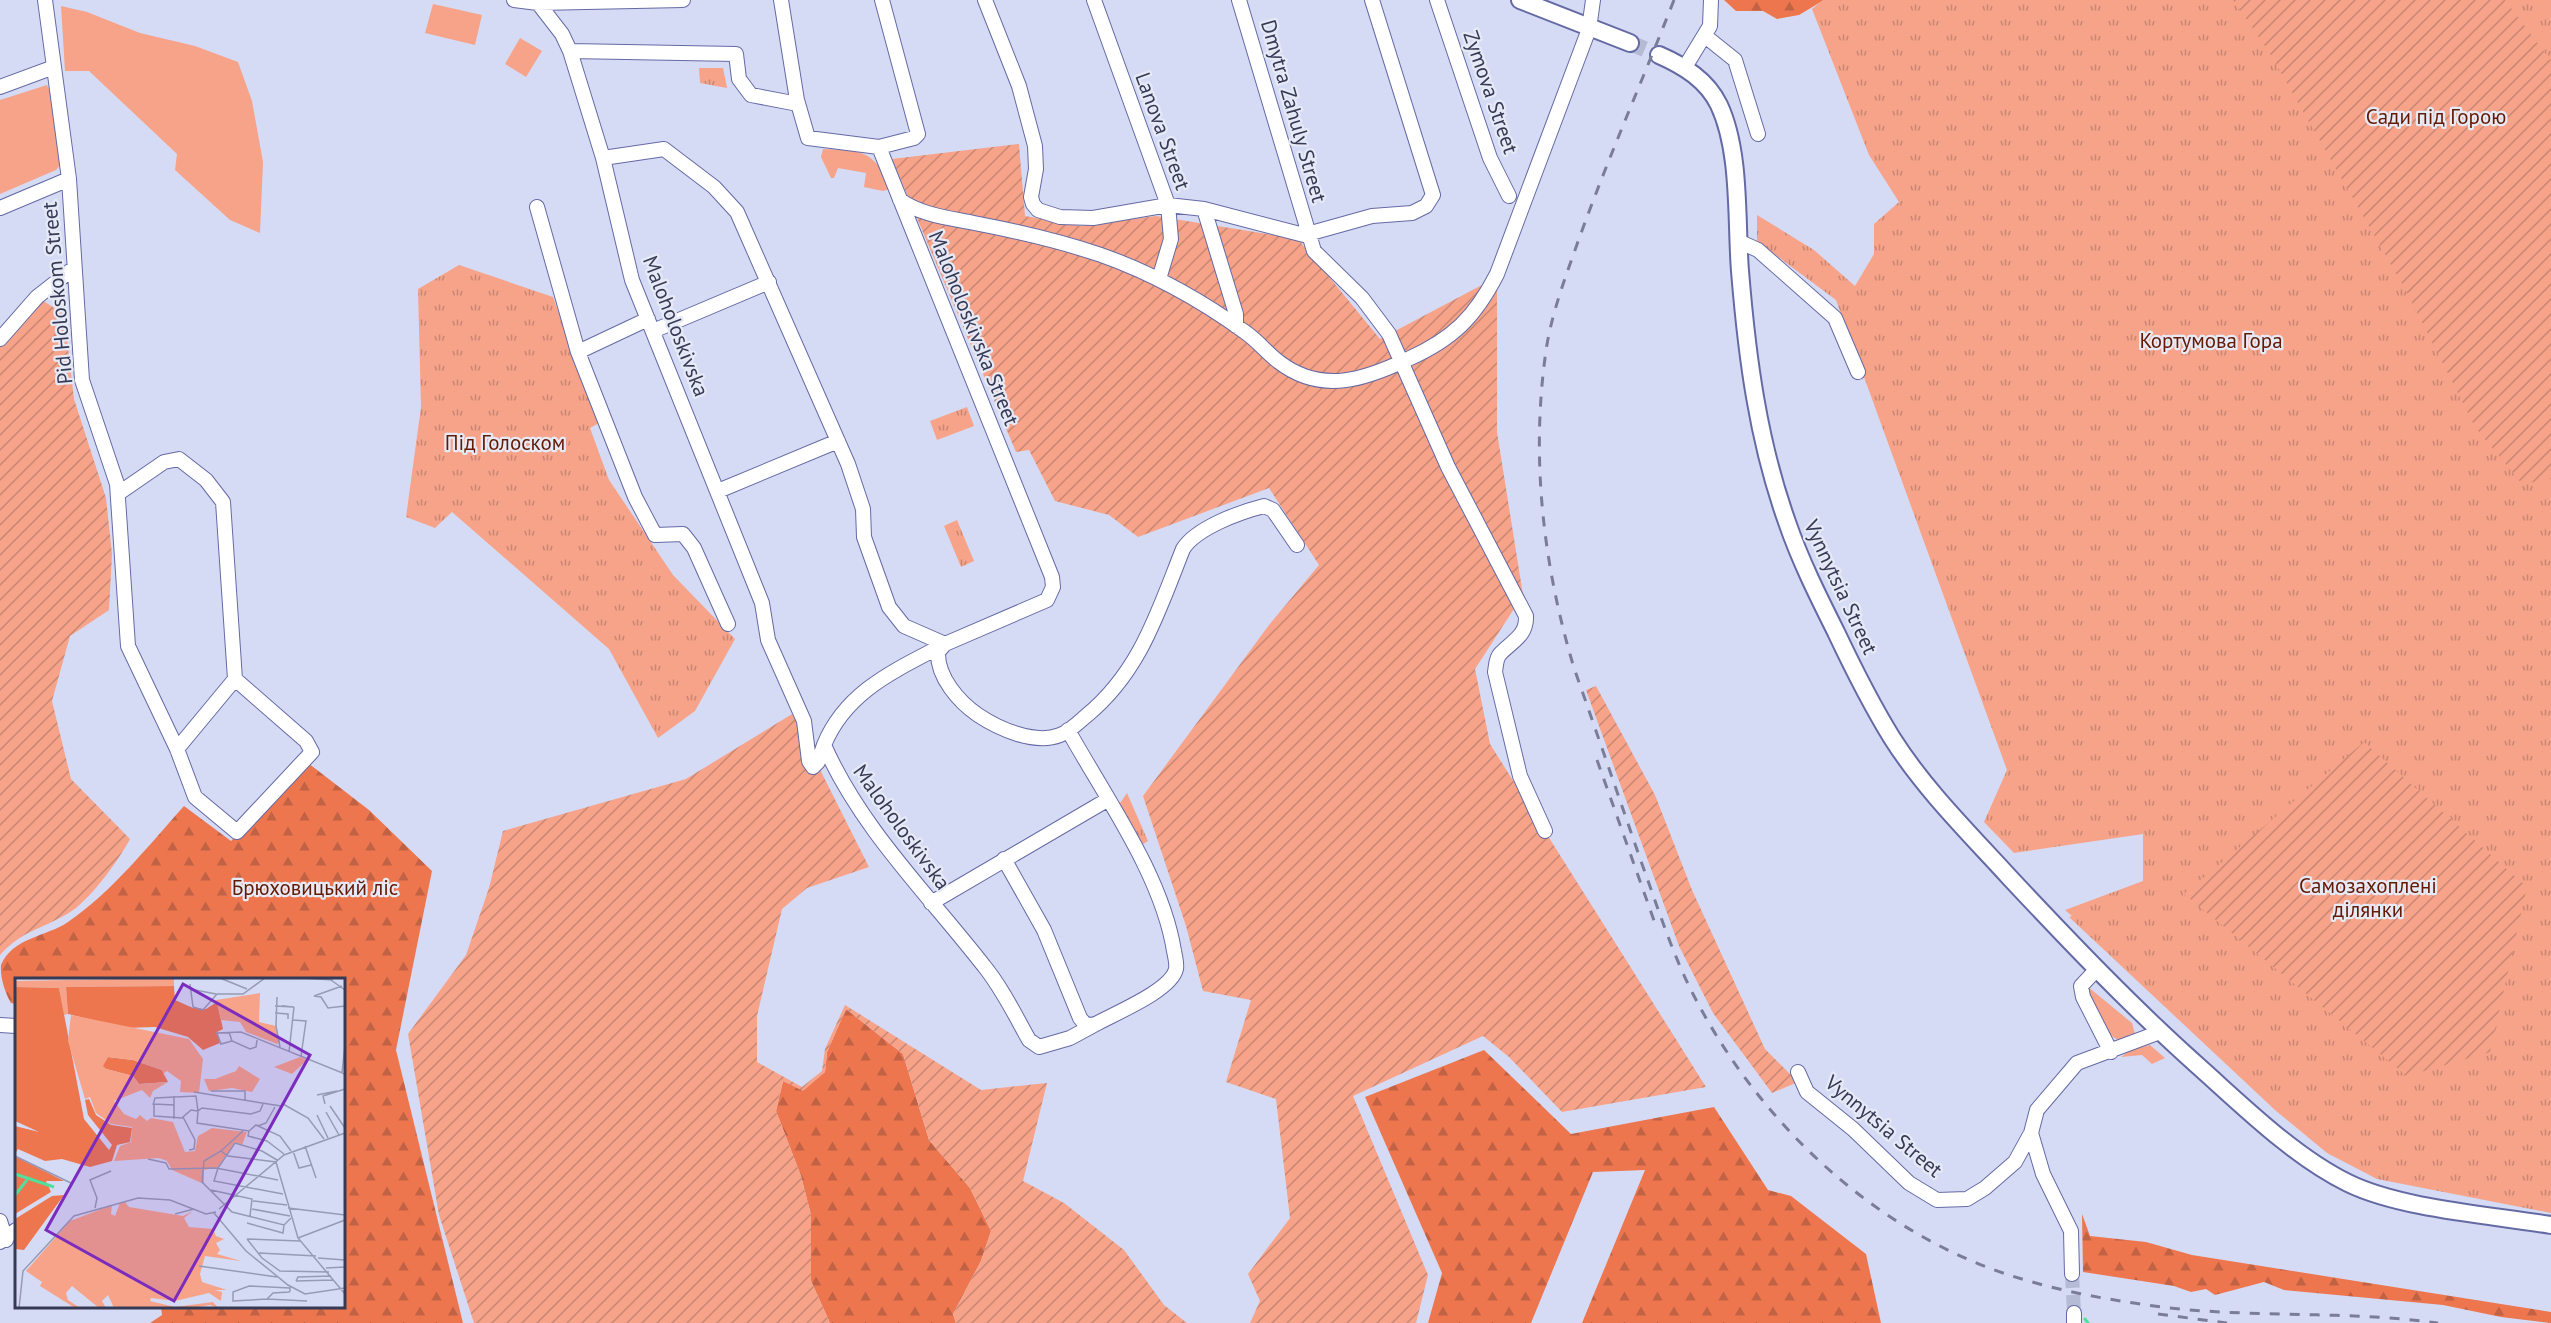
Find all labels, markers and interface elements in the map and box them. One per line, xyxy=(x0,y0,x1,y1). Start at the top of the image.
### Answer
street label: Dmytra Zahuly Street xyxy=(1255,16,1333,206)
street label: Zymova Street xyxy=(1457,27,1525,157)
street label: Lanova Street xyxy=(1129,69,1197,193)
park label: Сади під Горою xyxy=(2366,103,2506,130)
street label: Pid Holoskom Street xyxy=(36,201,78,385)
street label: Maloholoskivska Street xyxy=(923,227,1025,429)
street label: Maloholoskivska xyxy=(637,252,715,400)
park label: Кортумова Гора xyxy=(2139,327,2283,354)
park label: Під Голоском xyxy=(445,429,565,456)
street label: Vynnytsia Street xyxy=(1798,515,1884,659)
street label: Maloholoskivska xyxy=(847,759,957,895)
park label: Самозахоплені ділянки xyxy=(2299,872,2437,923)
park label: Брюховицький ліс xyxy=(232,874,398,901)
inset map xyxy=(15,978,345,1308)
street label: Vynnytsia Street xyxy=(1819,1068,1948,1183)

